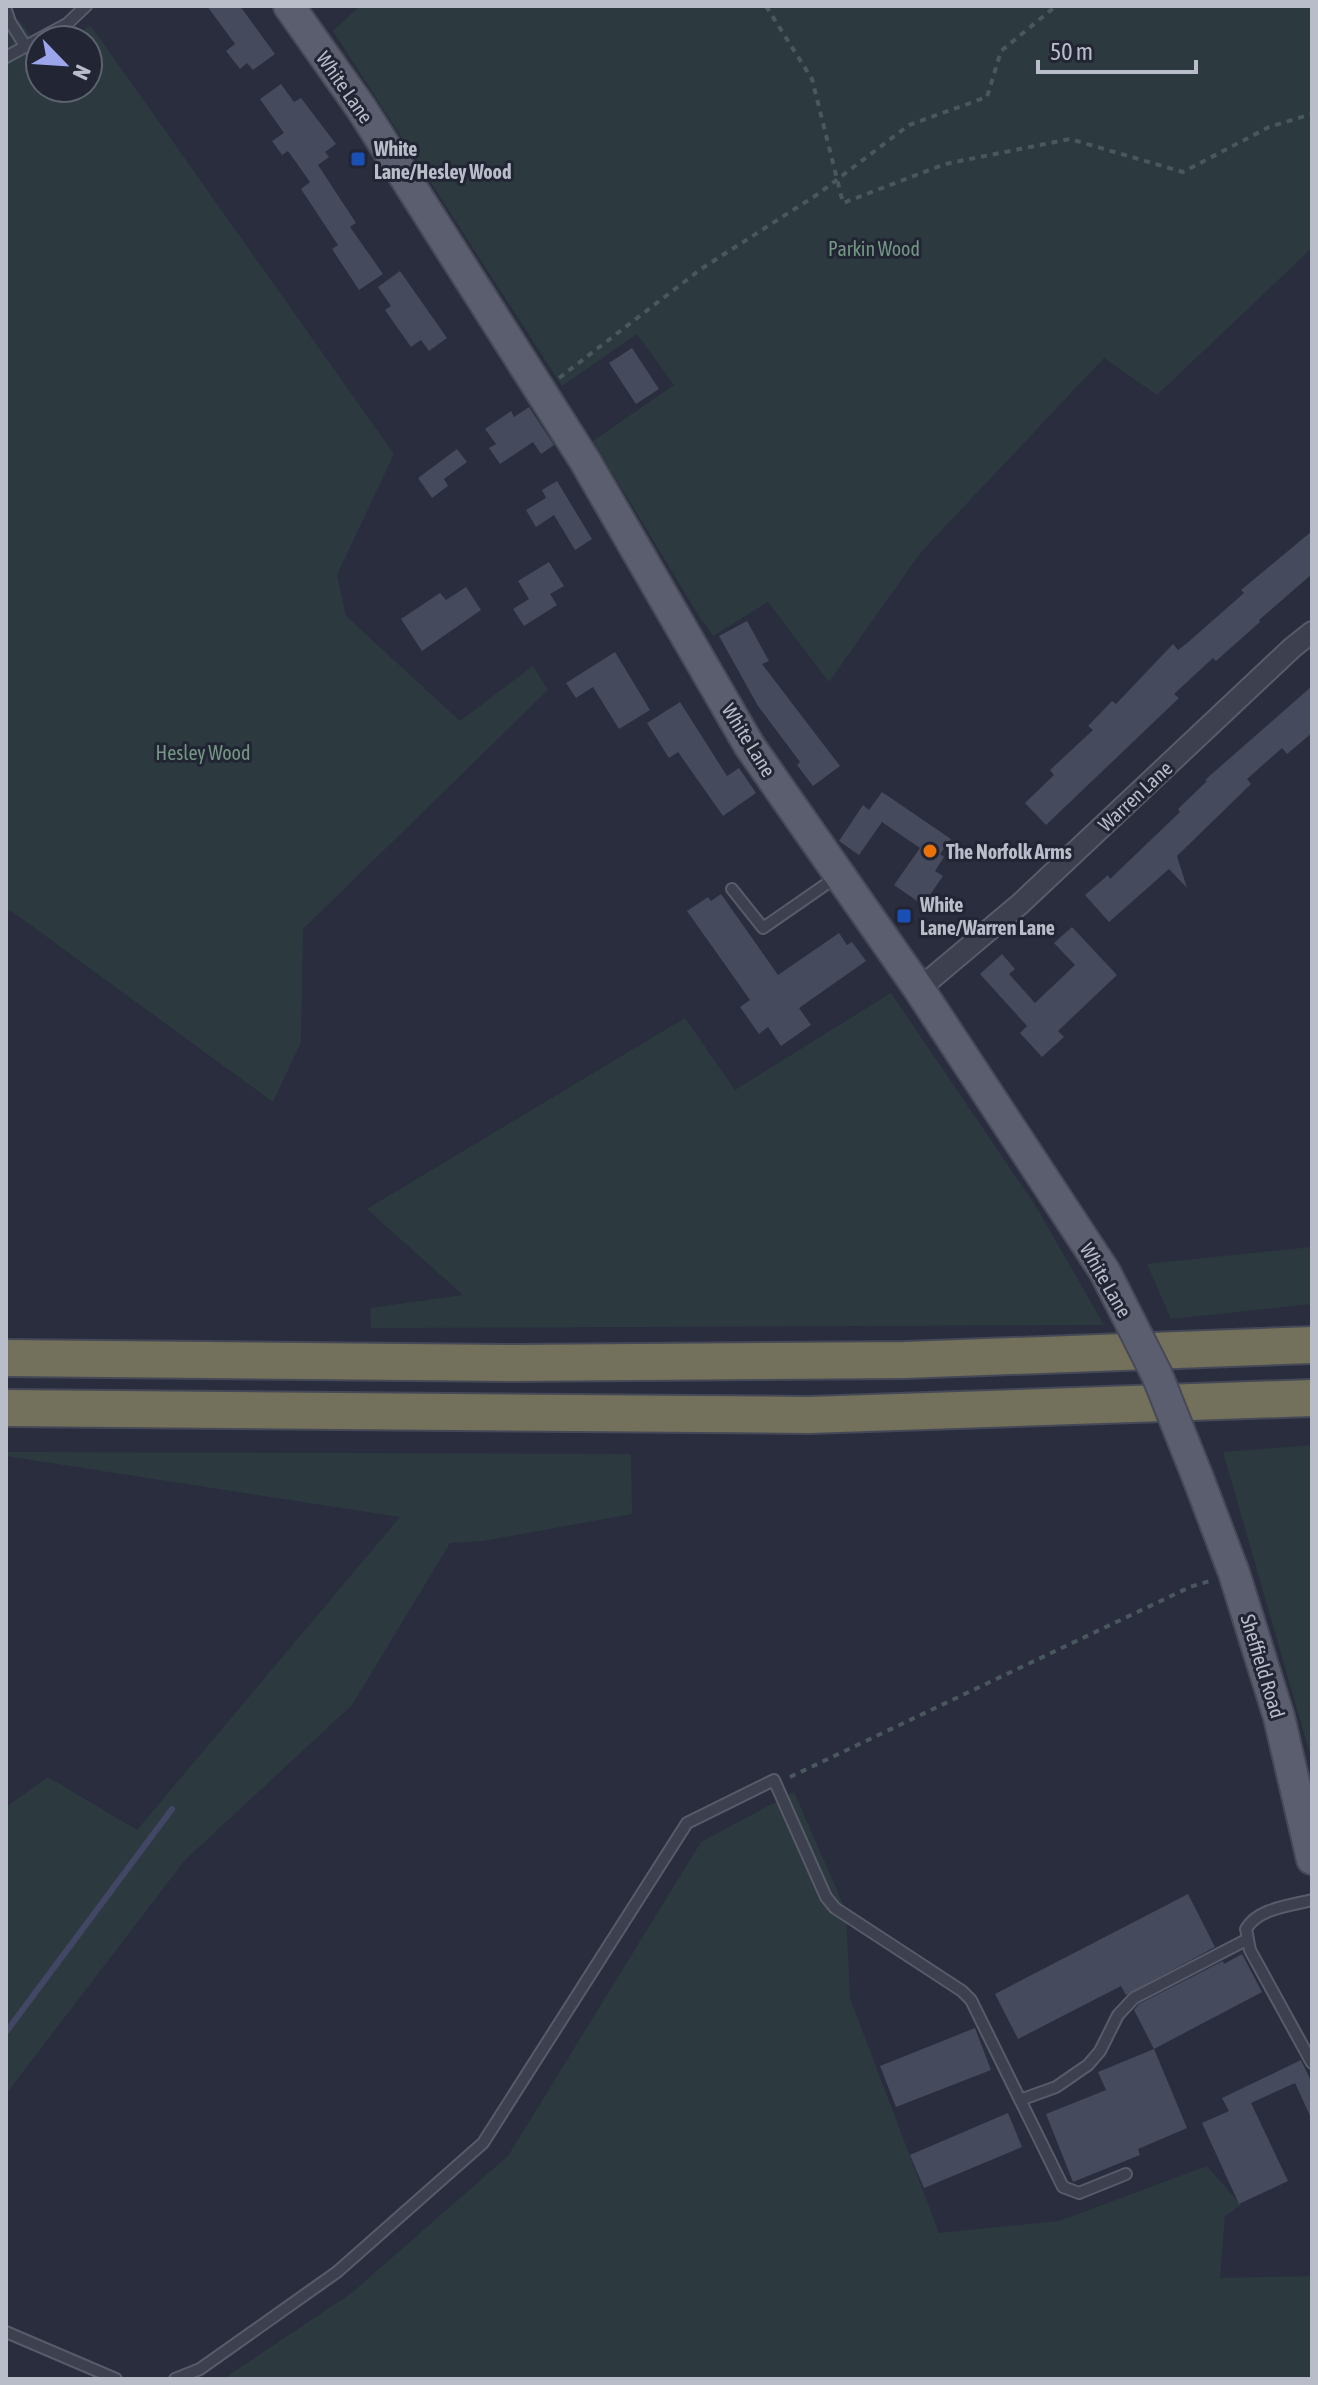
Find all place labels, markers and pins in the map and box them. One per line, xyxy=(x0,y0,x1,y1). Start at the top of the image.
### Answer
place label: White Lane/Hesley Wood xyxy=(373,137,511,183)
marker: White Lane/Hesley Wood xyxy=(349,150,367,168)
place label: The Norfolk Arms xyxy=(946,840,1072,863)
marker: The Norfolk Arms xyxy=(921,842,939,860)
place label: White Lane/Warren Lane xyxy=(919,893,1055,939)
marker: White Lane/Warren Lane xyxy=(895,907,913,925)

